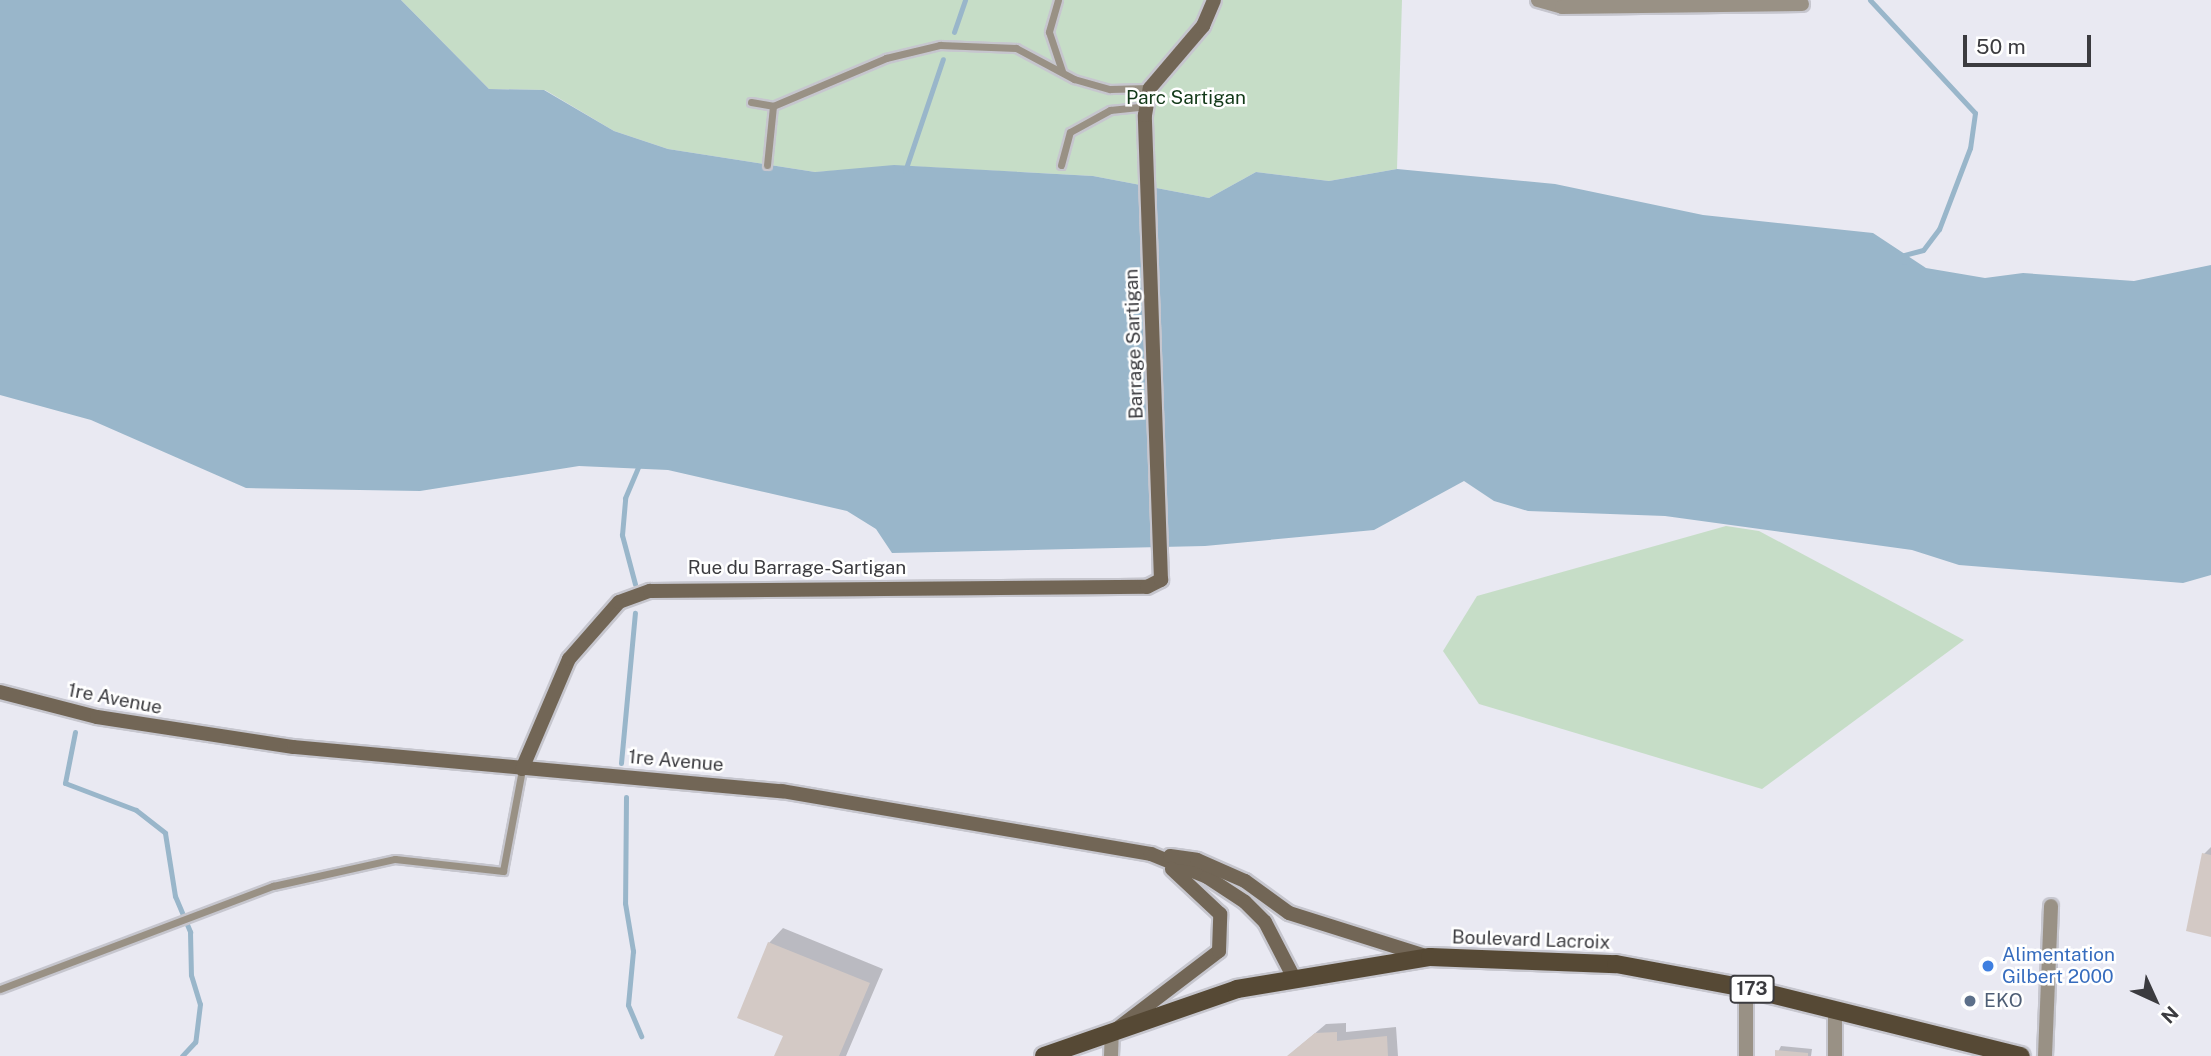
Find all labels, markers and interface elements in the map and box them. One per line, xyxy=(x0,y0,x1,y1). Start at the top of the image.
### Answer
scale bar xyxy=(1966,21,2094,65)
text: 50 m xyxy=(1976,34,2026,59)
park label: Parc Sartigan xyxy=(1126,87,1246,109)
street label: Barrage Sartigan xyxy=(1120,268,1148,420)
street label: Rue du Barrage-Sartigan xyxy=(688,557,906,579)
street label: 1re Avenue xyxy=(66,679,164,719)
street label: 1re Avenue xyxy=(627,745,725,777)
street label: Boulevard Lacroix xyxy=(1451,926,1611,954)
place label: Alimentation Gilbert 2000 xyxy=(2002,944,2115,988)
marker: Alimentation Gilbert 2000 xyxy=(1980,958,1996,974)
north arrow xyxy=(2120,965,2190,1035)
road number: 173 xyxy=(1729,974,1775,1004)
place label: EKO xyxy=(1984,990,2023,1012)
marker: EKO xyxy=(1962,993,1978,1009)
text: N xyxy=(2157,1002,2183,1028)

